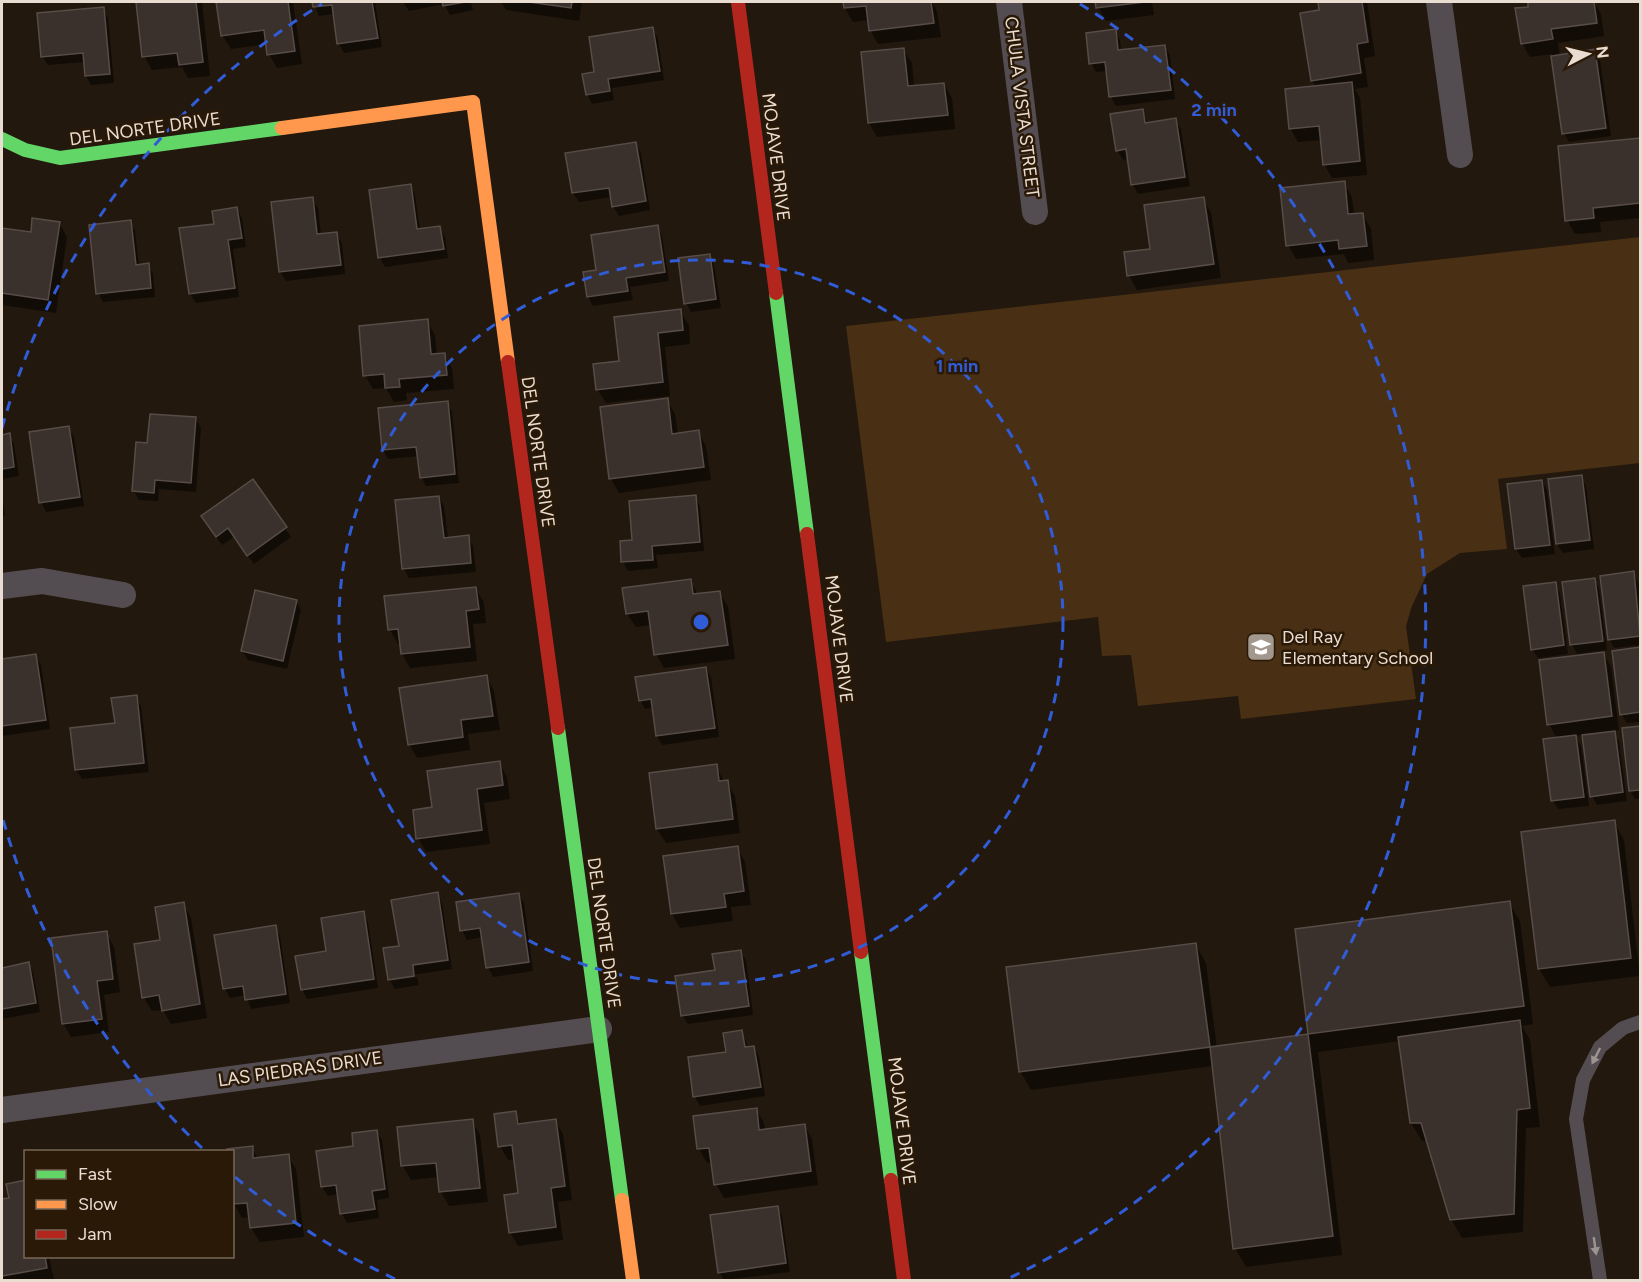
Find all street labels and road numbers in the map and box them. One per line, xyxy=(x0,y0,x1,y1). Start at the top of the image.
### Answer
street label: CHULA VISTA STREET xyxy=(1000,15,1044,199)
street label: MOJAVE DRIVE xyxy=(757,92,795,222)
street label: DEL NORTE DRIVE xyxy=(68,107,222,151)
street label: DEL NORTE DRIVE xyxy=(516,375,560,529)
street label: MOJAVE DRIVE xyxy=(820,574,858,704)
street label: DEL NORTE DRIVE xyxy=(582,856,626,1010)
street label: LAS PIEDRAS DRIVE xyxy=(216,1047,384,1091)
street label: MOJAVE DRIVE xyxy=(883,1056,921,1186)

